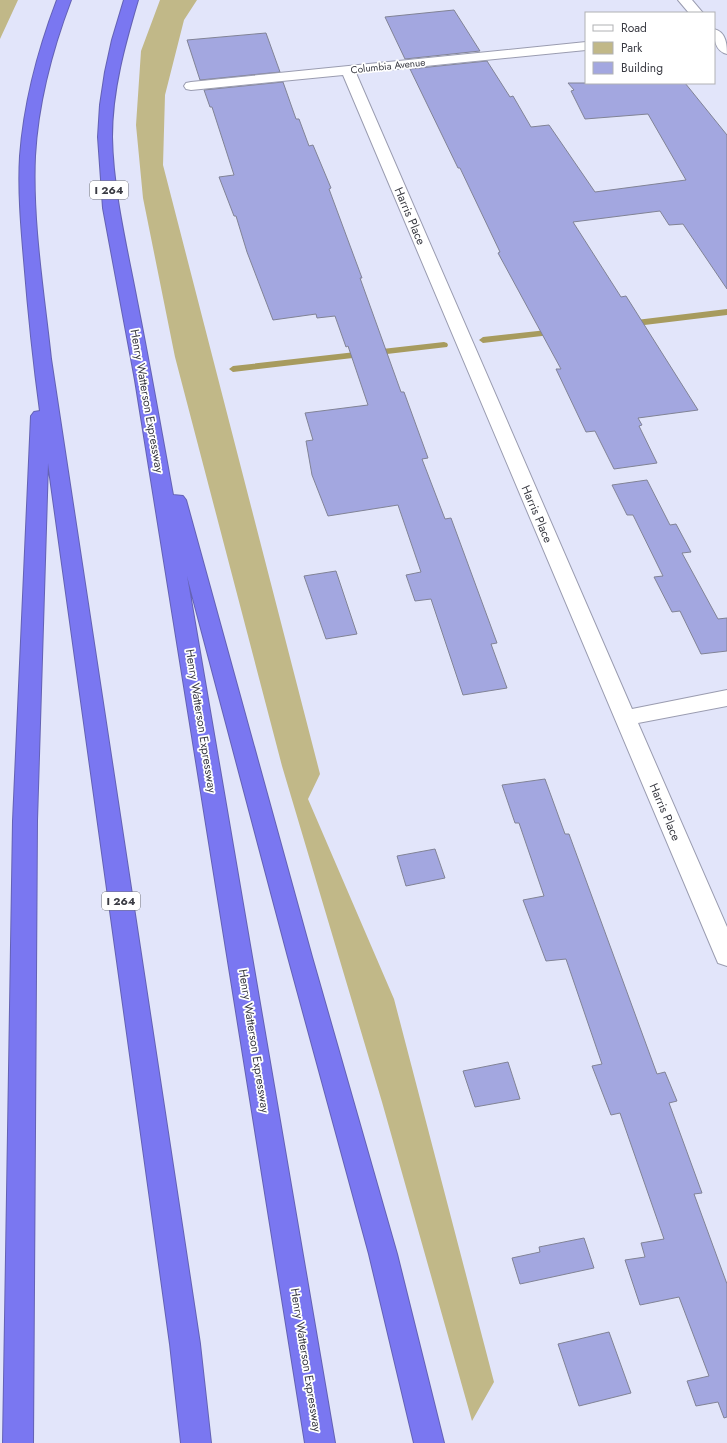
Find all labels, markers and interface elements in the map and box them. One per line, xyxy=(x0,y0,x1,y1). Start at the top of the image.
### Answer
legend xyxy=(585,12,715,84)
text: Road xyxy=(621,19,647,37)
text: Park xyxy=(621,39,643,57)
street label: Columbia Avenue xyxy=(350,55,426,77)
text: Building xyxy=(621,59,663,77)
road number: I 264 xyxy=(90,181,128,199)
street label: Harris Place xyxy=(390,184,430,248)
street label: Henry Watterson Expressway xyxy=(125,328,169,475)
street label: Harris Place xyxy=(517,482,557,546)
street label: Henry Watterson Expressway xyxy=(181,648,221,795)
street label: Harris Place xyxy=(645,780,685,844)
road number: I 264 xyxy=(102,892,140,910)
street label: Henry Watterson Expressway xyxy=(234,968,274,1115)
street label: Henry Watterson Expressway xyxy=(286,1287,326,1434)

